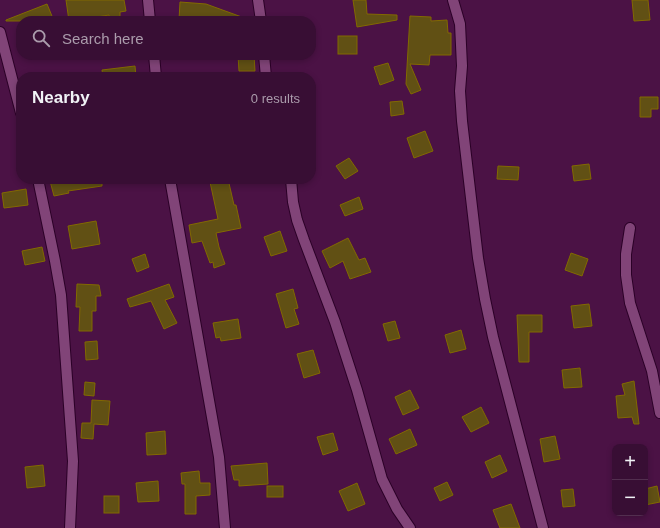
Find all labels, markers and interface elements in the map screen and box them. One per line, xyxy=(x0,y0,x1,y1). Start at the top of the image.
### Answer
search box xyxy=(16,16,316,60)
icon: search xyxy=(30,27,52,49)
text: Search here xyxy=(62,30,144,47)
text: Nearby xyxy=(32,88,90,107)
text: 0 results xyxy=(251,91,300,106)
map controls xyxy=(612,444,648,516)
button: + xyxy=(612,444,648,480)
button: − xyxy=(612,480,648,516)

